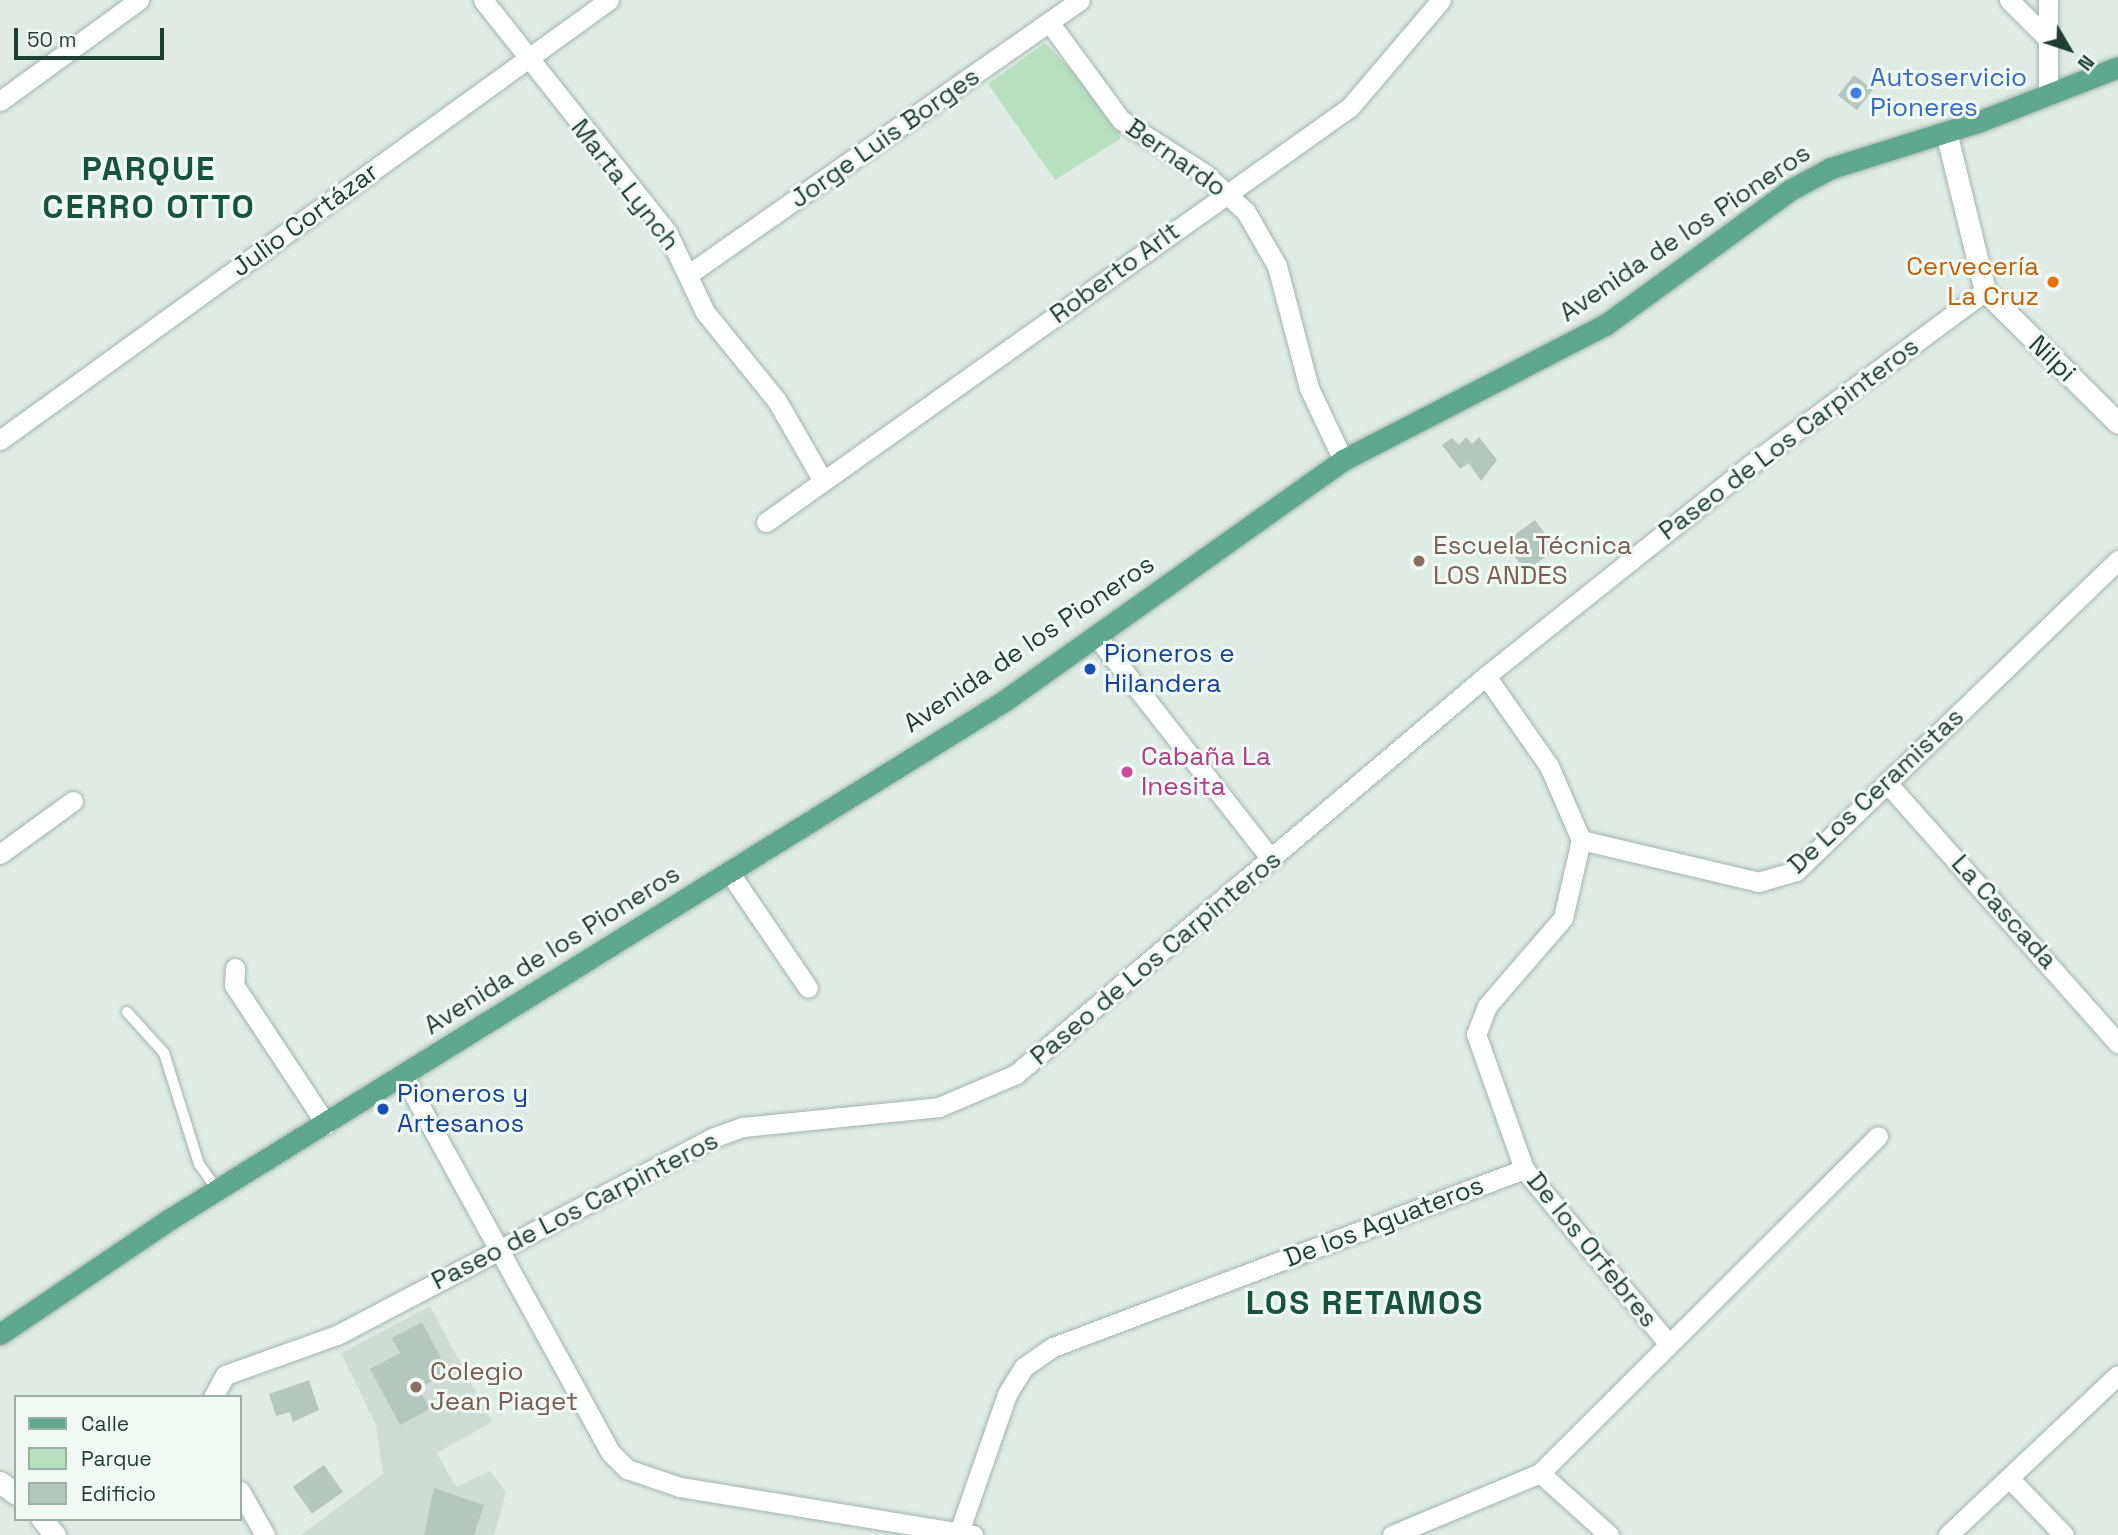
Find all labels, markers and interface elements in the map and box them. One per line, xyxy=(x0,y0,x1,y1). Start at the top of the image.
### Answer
scale bar xyxy=(18,14,168,58)
north arrow xyxy=(2034,14,2104,84)
text: 50 m xyxy=(27,26,77,53)
text: N xyxy=(2072,50,2099,75)
street label: Jorge Luis Borges xyxy=(784,61,986,215)
place label: Autoservicio Pioneres xyxy=(1870,62,2027,124)
marker: Autoservicio Pioneres xyxy=(1848,85,1864,101)
street label: Bernardo xyxy=(1120,112,1232,204)
street label: Marta Lynch xyxy=(564,113,686,257)
street label: Avenida de los Pioneros xyxy=(1554,137,1816,329)
district label: PARQUE CERRO OTTO xyxy=(43,150,255,228)
street label: Julio Cortázar xyxy=(226,156,384,284)
street label: Roberto Arlt xyxy=(1044,215,1186,331)
place label: Cervecería La Cruz xyxy=(1906,251,2039,312)
marker: Cervecería La Cruz xyxy=(2045,274,2061,290)
street label: Nilpi xyxy=(2022,329,2082,389)
street label: Paseo de Los Carpinteros xyxy=(1653,331,1925,547)
place label: Escuela Técnica LOS ANDES xyxy=(1433,530,1633,592)
street label: Avenida de los Pioneros xyxy=(898,548,1160,740)
marker: Escuela Técnica LOS ANDES xyxy=(1411,553,1427,569)
place label: Pioneros e Hilandera xyxy=(1104,638,1235,700)
marker: Pioneros e Hilandera xyxy=(1082,661,1098,677)
street label: De Los Ceramistas xyxy=(1782,702,1970,880)
place label: Cabaña La Inesita xyxy=(1141,741,1271,802)
marker: Cabaña La Inesita xyxy=(1119,764,1135,780)
street label: Paseo de Los Carpinteros xyxy=(1024,844,1288,1072)
street label: La Cascada xyxy=(1945,848,2063,976)
street label: Avenida de los Pioneros xyxy=(418,858,686,1042)
place label: Pioneros y Artesanos xyxy=(397,1078,528,1140)
marker: Pioneros y Artesanos xyxy=(375,1101,391,1117)
street label: Paseo de Los Carpinteros xyxy=(426,1125,724,1297)
street label: De los Orfebres xyxy=(1520,1166,1664,1334)
street label: De los Aguateros xyxy=(1280,1170,1488,1274)
district label: LOS RETAMOS xyxy=(1247,1284,1483,1324)
place label: Colegio Jean Piaget xyxy=(430,1356,578,1418)
marker: Colegio Jean Piaget xyxy=(408,1379,424,1395)
legend xyxy=(14,1395,242,1521)
text: Calle xyxy=(81,1410,129,1437)
text: Parque xyxy=(81,1445,152,1472)
text: Edificio xyxy=(81,1480,156,1507)

